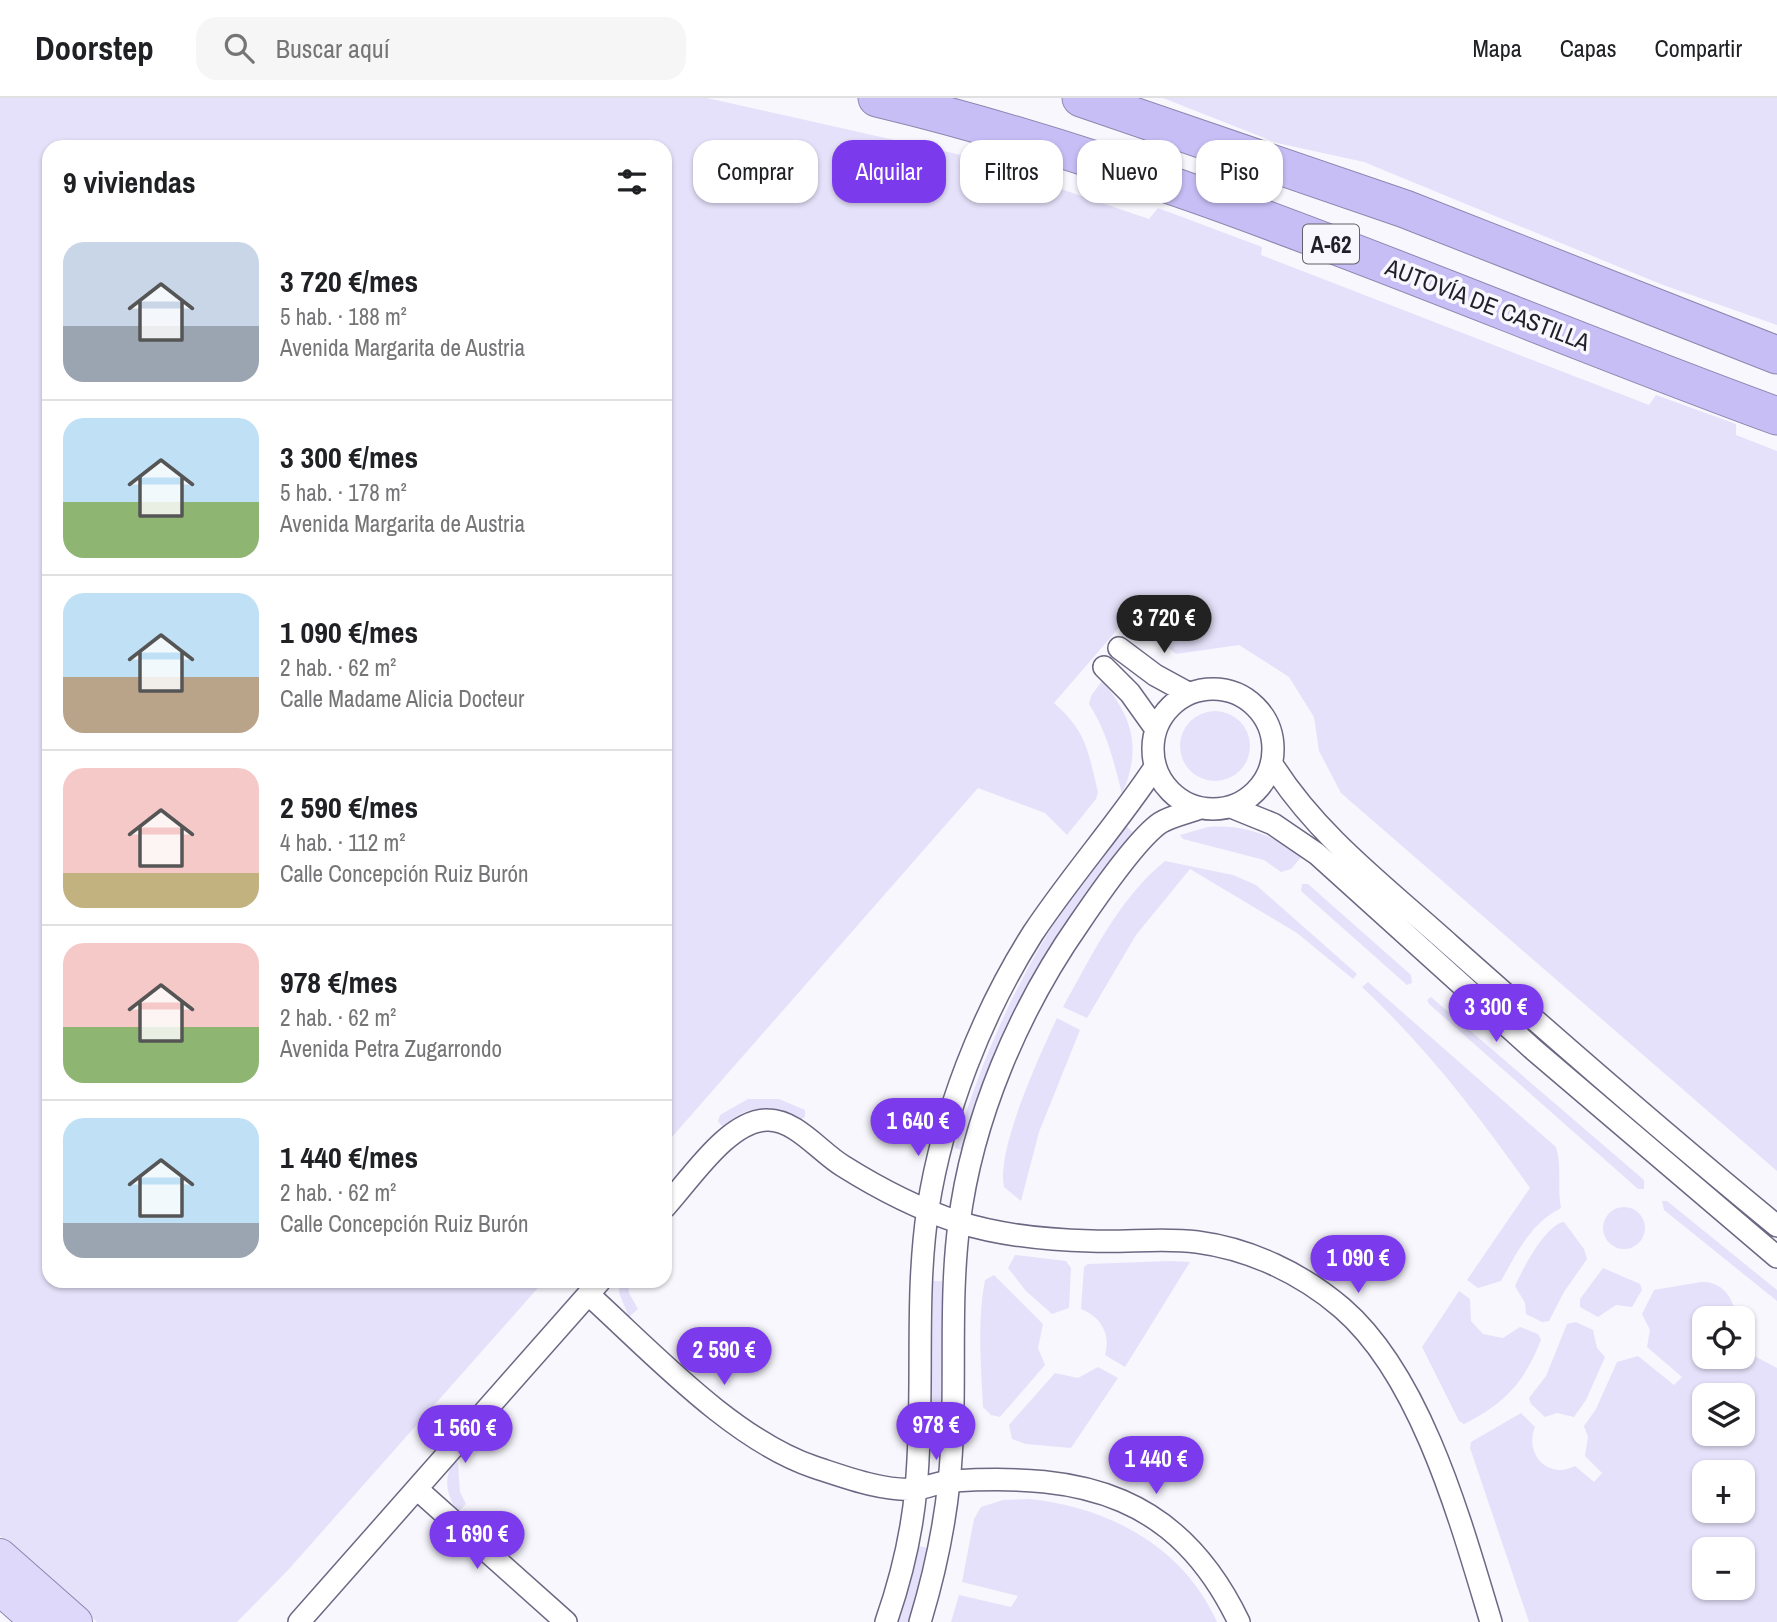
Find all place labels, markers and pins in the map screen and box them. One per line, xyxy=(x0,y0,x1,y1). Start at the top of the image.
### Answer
pin: 3 720 € xyxy=(1099,596,1229,655)
pin: 3 300 € xyxy=(1431,984,1561,1044)
pin: 1 640 € xyxy=(853,1098,983,1158)
pin: 1 090 € xyxy=(1293,1236,1423,1295)
pin: 2 590 € xyxy=(659,1328,789,1387)
pin: 978 € xyxy=(887,1402,985,1462)
pin: 1 560 € xyxy=(400,1406,530,1465)
pin: 1 440 € xyxy=(1091,1436,1221,1496)
pin: 1 690 € xyxy=(412,1512,542,1571)

